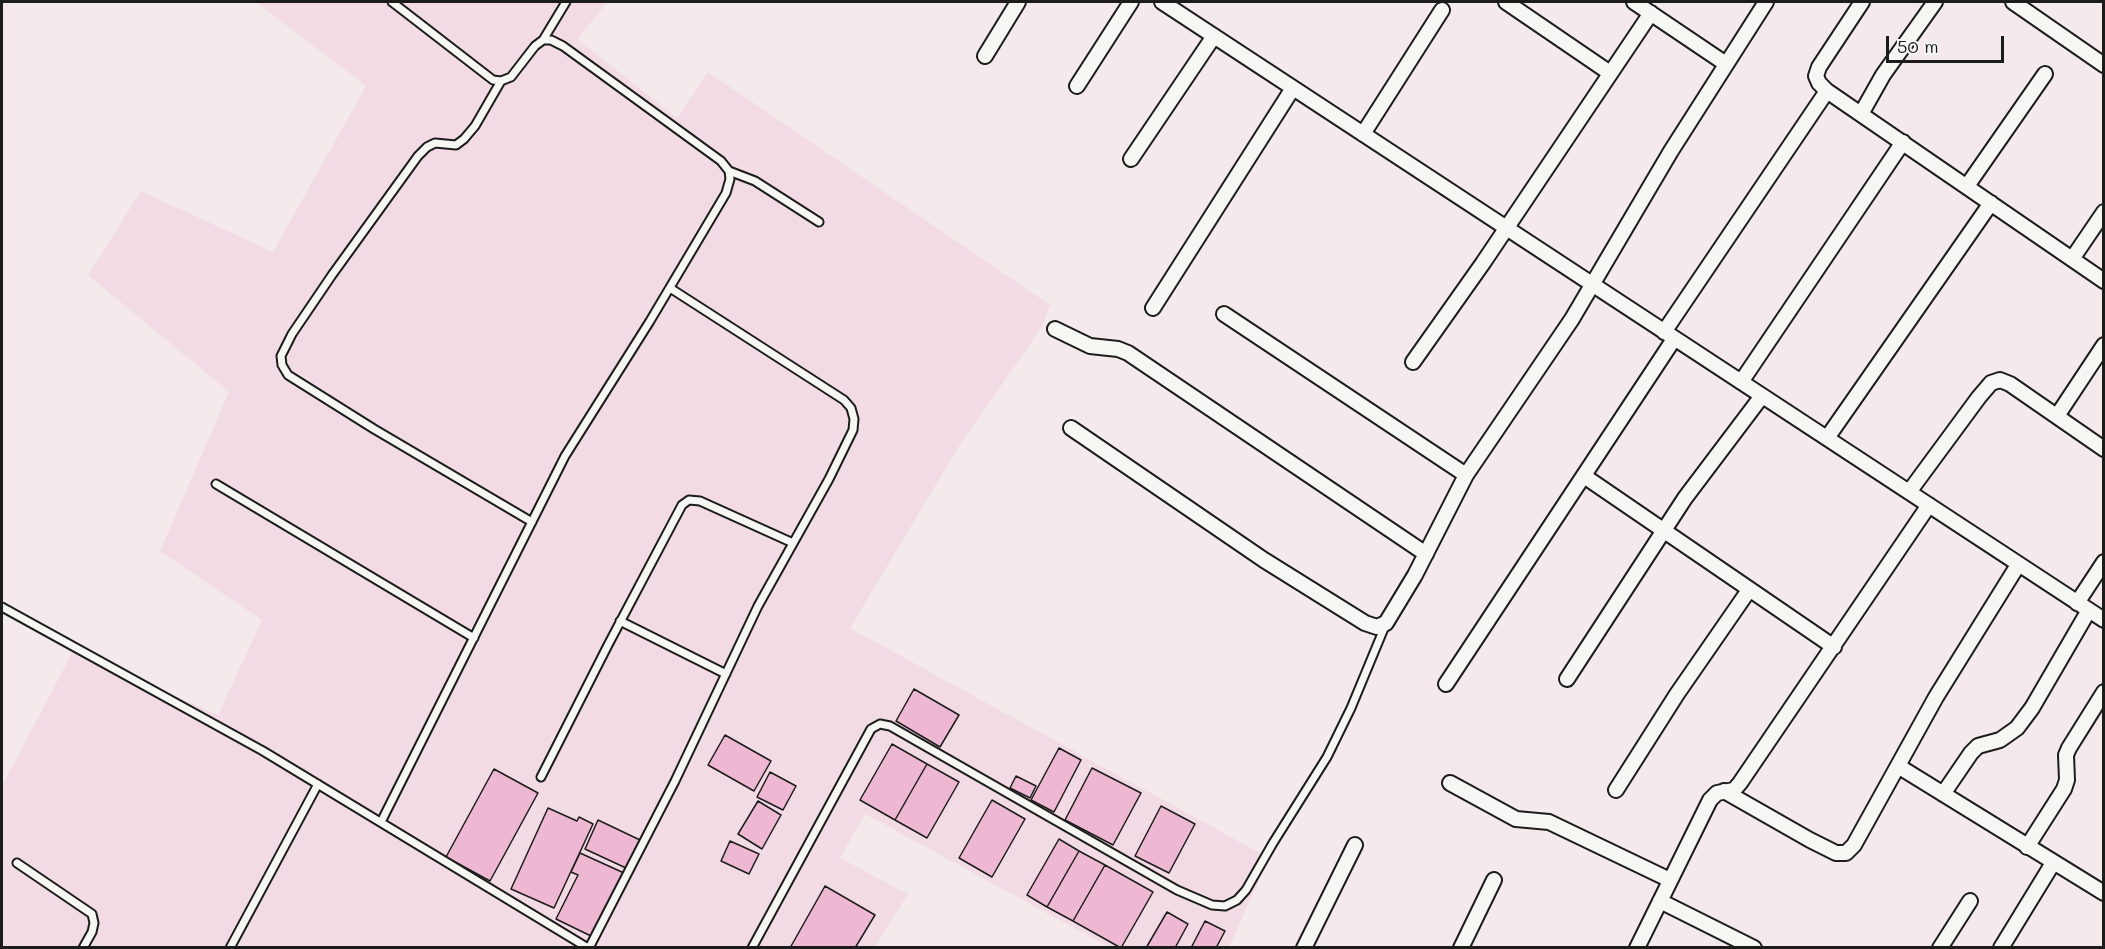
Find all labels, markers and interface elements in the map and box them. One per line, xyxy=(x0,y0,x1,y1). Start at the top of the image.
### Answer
scale bar xyxy=(1889,24,2008,62)
text: 50 m xyxy=(1897,34,1939,58)

